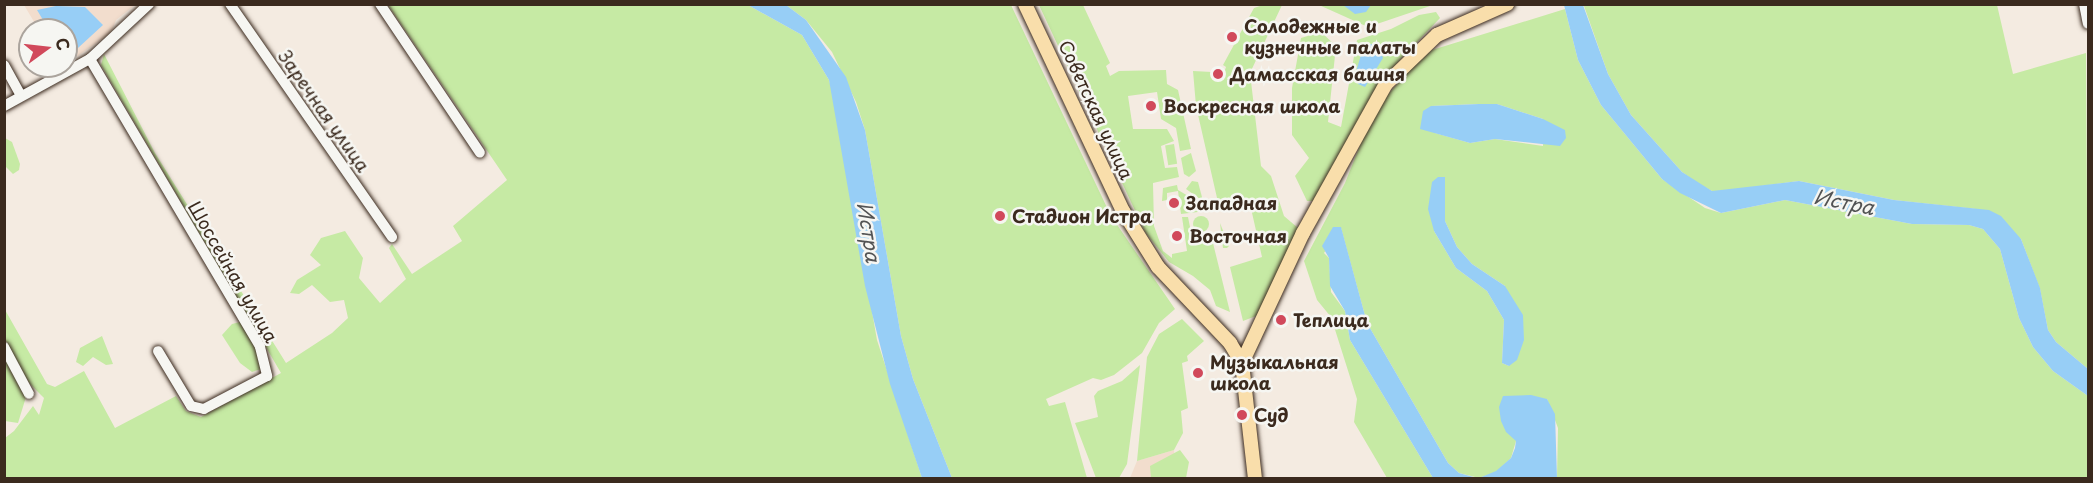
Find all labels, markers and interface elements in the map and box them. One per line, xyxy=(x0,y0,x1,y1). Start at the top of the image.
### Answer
place label: Солодежные и кузнечные палаты xyxy=(1244,16,1416,58)
north arrow xyxy=(18,18,78,78)
marker: Солодежные и кузнечные палаты xyxy=(1225,30,1239,44)
text: С xyxy=(50,35,77,53)
street label: Советская улица xyxy=(1054,37,1138,183)
street label: Заречная улица xyxy=(274,46,374,176)
place label: Дамасская башня xyxy=(1230,63,1406,85)
marker: Дамасская башня xyxy=(1211,67,1225,81)
place label: Воскресная школа xyxy=(1163,95,1340,117)
marker: Воскресная школа xyxy=(1144,99,1158,113)
water label: Истра xyxy=(1812,184,1876,220)
place label: Западная xyxy=(1186,192,1277,214)
marker: Западная xyxy=(1167,196,1181,210)
street label: Шоссейная улица xyxy=(184,197,282,347)
water label: Истра xyxy=(852,200,886,264)
place label: Стадион Истра xyxy=(1012,205,1154,227)
marker: Стадион Истра xyxy=(993,209,1007,223)
place label: Восточная xyxy=(1189,225,1287,247)
marker: Восточная xyxy=(1170,229,1184,243)
place label: Теплица xyxy=(1293,309,1369,331)
marker: Теплица xyxy=(1274,313,1288,327)
place label: Музыкальная школа xyxy=(1210,352,1339,394)
marker: Музыкальная школа xyxy=(1191,366,1205,380)
place label: Суд xyxy=(1254,404,1288,426)
marker: Суд xyxy=(1235,408,1249,422)

